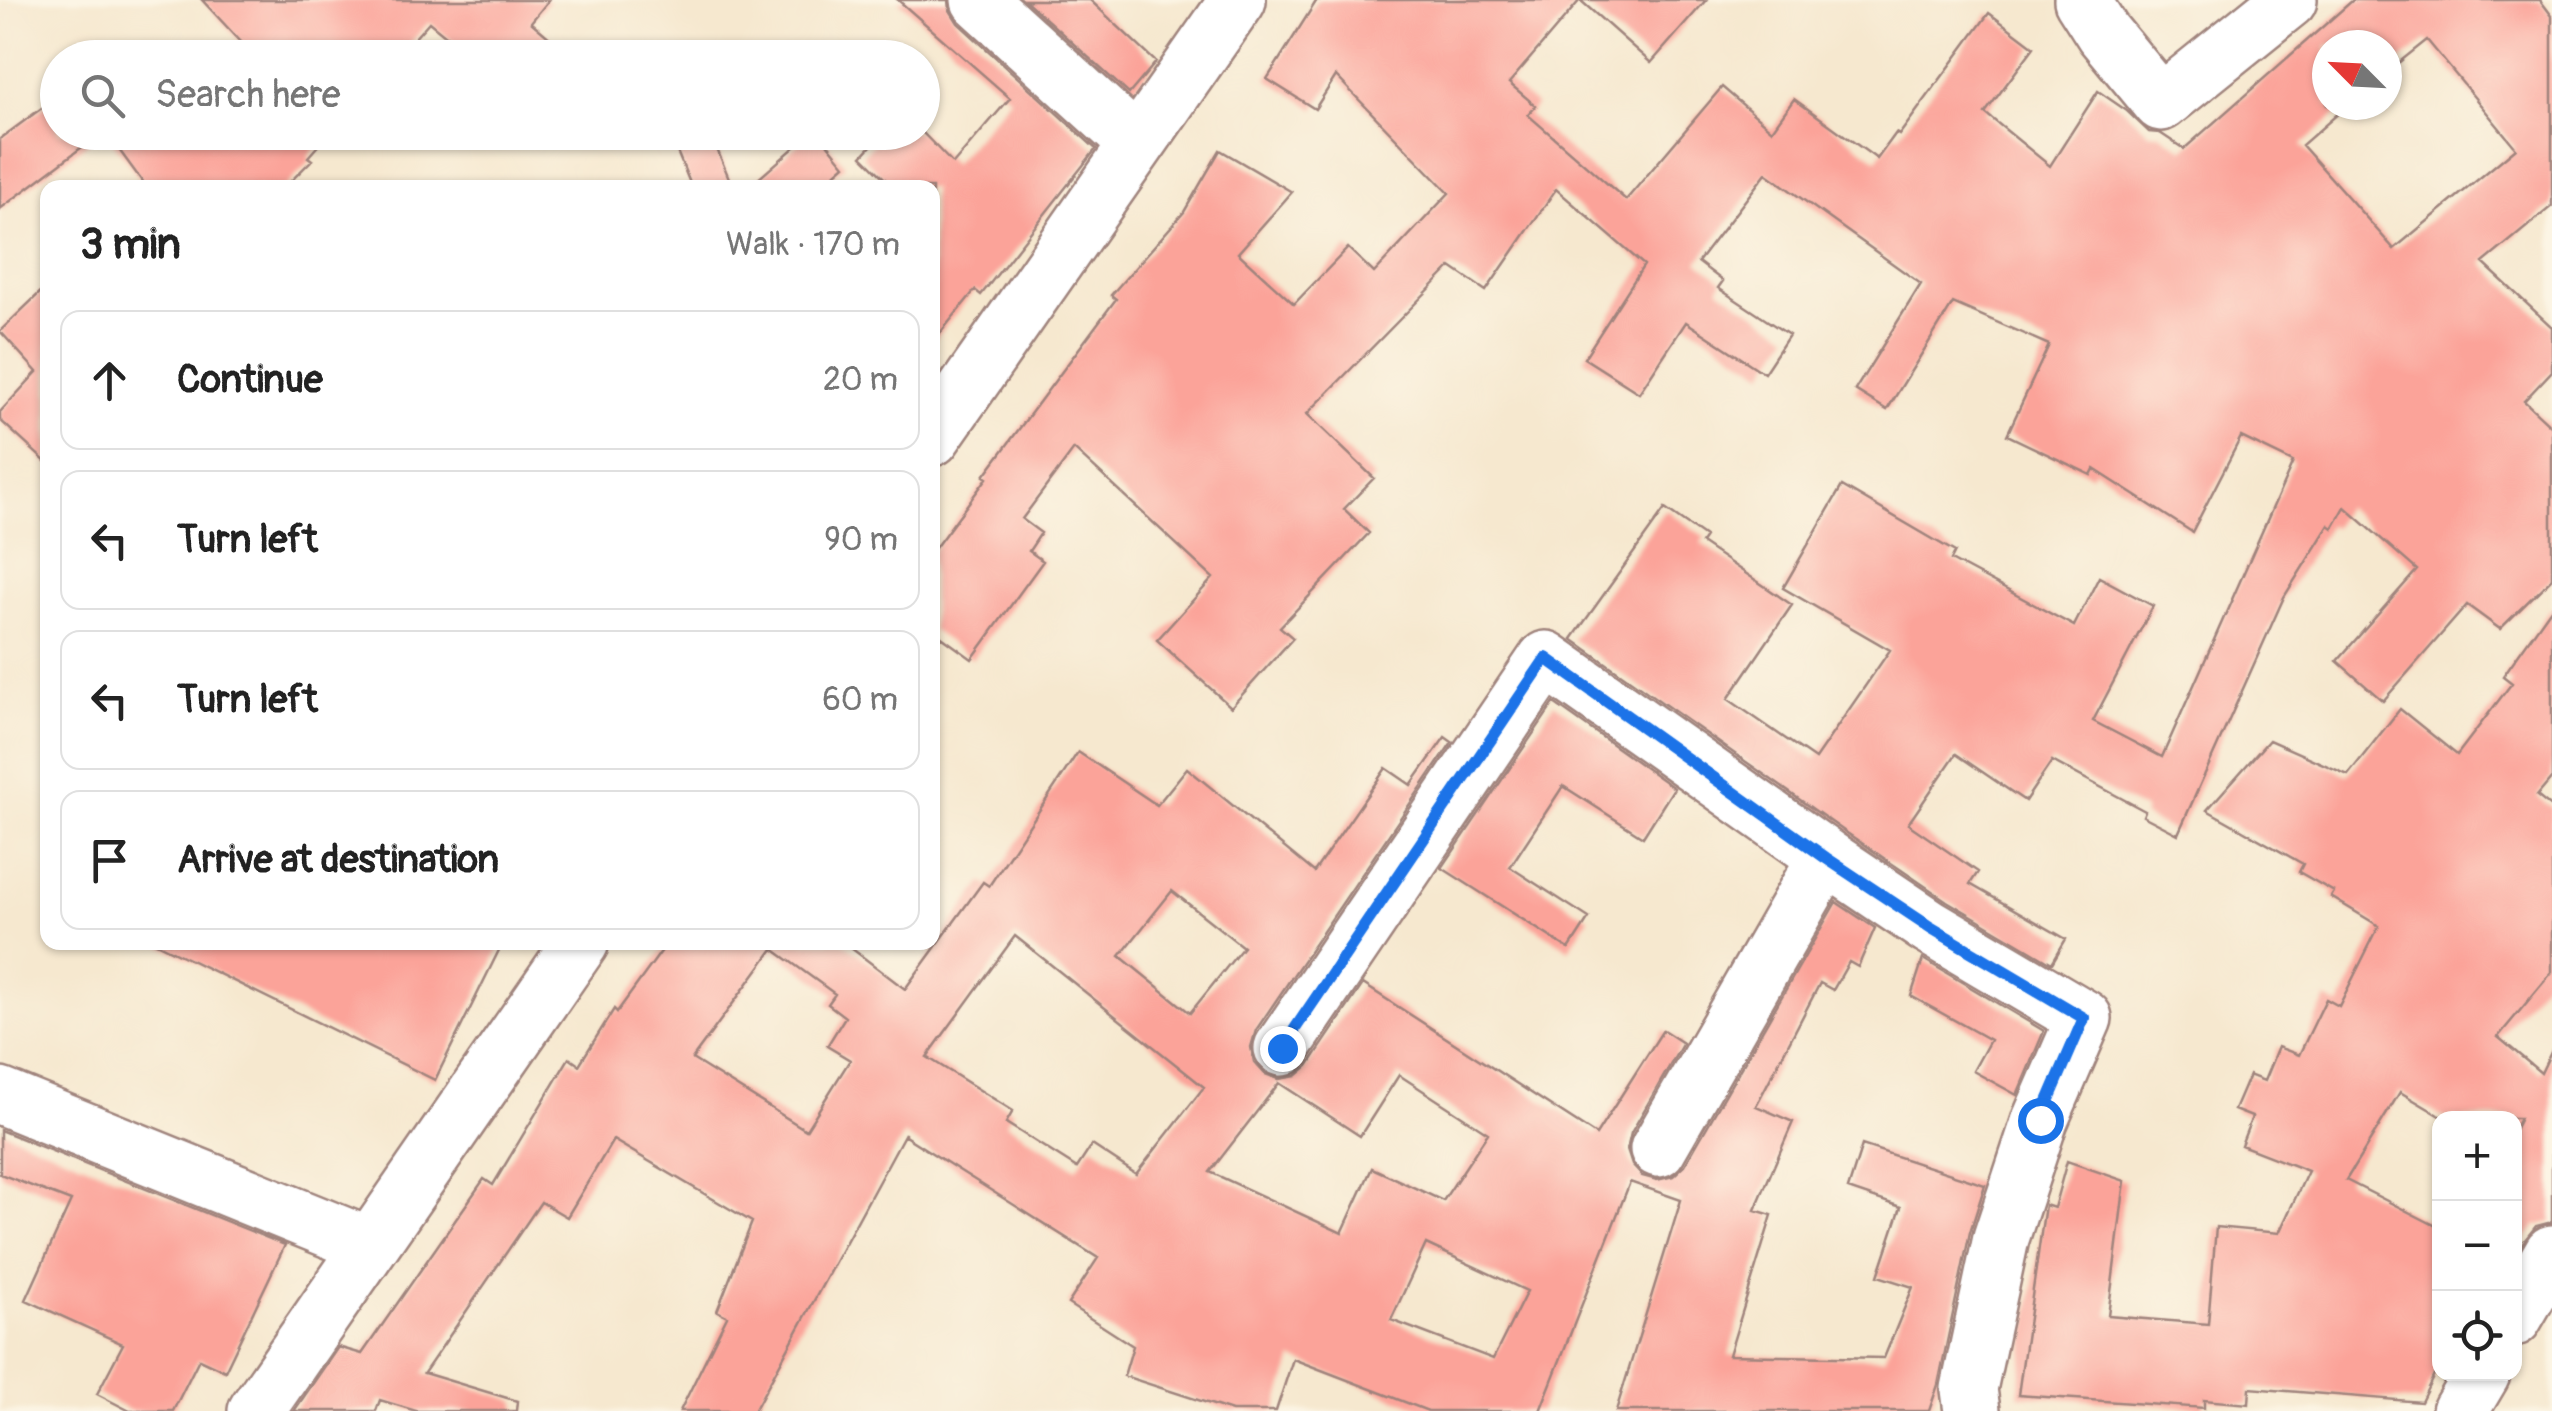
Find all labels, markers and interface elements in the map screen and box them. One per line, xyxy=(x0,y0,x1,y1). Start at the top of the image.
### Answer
north arrow xyxy=(2312,30,2402,120)
search box xyxy=(40,40,940,150)
icon: search xyxy=(75,68,130,123)
text: Search here xyxy=(155,71,341,119)
text: 3 min xyxy=(80,219,181,271)
text: Walk · 170 m xyxy=(726,225,900,265)
icon: ahead xyxy=(82,353,137,408)
text: Continue xyxy=(177,356,323,404)
text: 20 m xyxy=(823,360,898,400)
icon: left xyxy=(82,513,137,568)
text: Turn left xyxy=(177,516,318,564)
text: 90 m xyxy=(824,520,898,560)
icon: left xyxy=(82,673,137,728)
text: Turn left xyxy=(177,676,318,724)
text: 60 m xyxy=(822,680,898,720)
icon: arrive xyxy=(82,833,137,888)
text: Arrive at destination xyxy=(177,836,499,884)
route end xyxy=(1260,1026,1306,1072)
route start xyxy=(2018,1098,2064,1144)
map controls xyxy=(2432,1111,2522,1381)
button: + xyxy=(2432,1111,2522,1201)
button: − xyxy=(2432,1201,2522,1291)
button: locate xyxy=(2432,1291,2522,1381)

